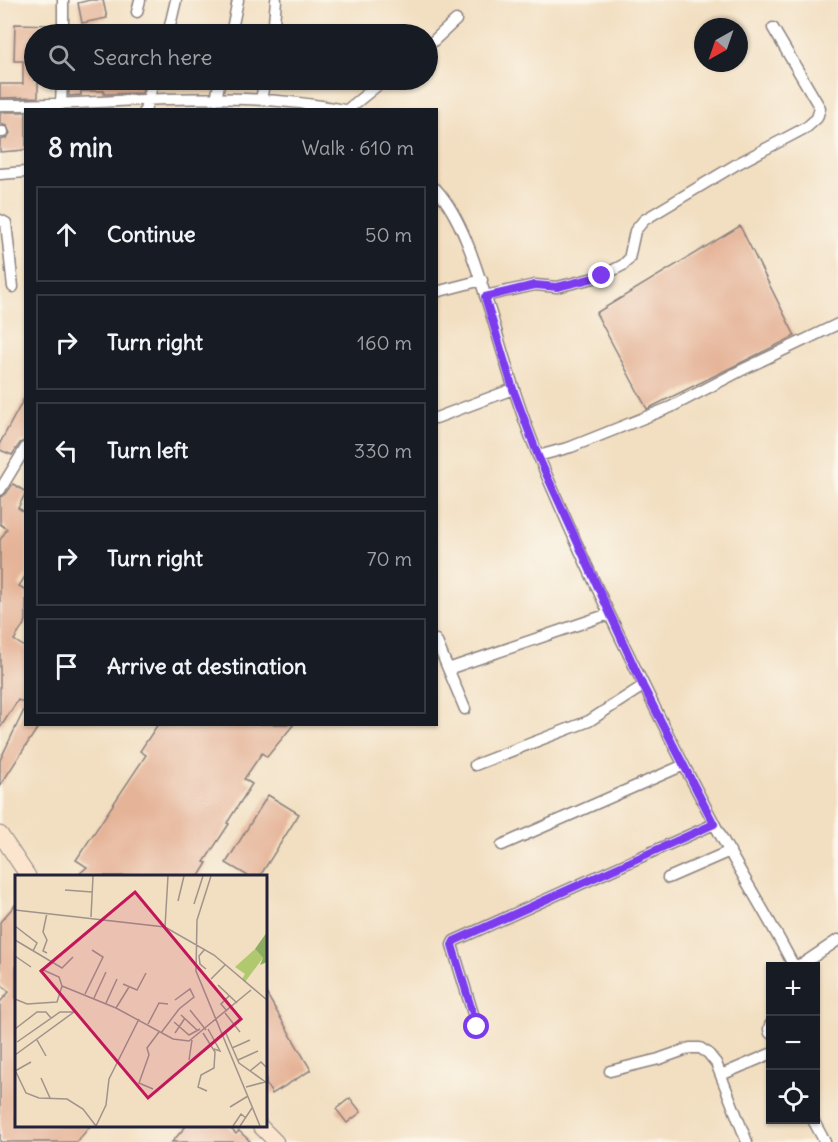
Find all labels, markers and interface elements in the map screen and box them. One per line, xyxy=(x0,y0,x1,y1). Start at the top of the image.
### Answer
north arrow xyxy=(694,18,748,72)
search box xyxy=(24,24,438,90)
icon: search xyxy=(45,41,78,74)
text: Search here xyxy=(93,43,212,71)
text: 8 min xyxy=(48,131,113,164)
text: Walk · 610 m xyxy=(301,135,414,160)
icon: ahead xyxy=(50,218,83,251)
text: Continue xyxy=(107,220,196,248)
text: 50 m xyxy=(365,222,412,247)
route end xyxy=(588,262,614,288)
icon: right xyxy=(50,326,83,359)
text: Turn right xyxy=(107,328,203,356)
text: 160 m xyxy=(357,330,412,355)
icon: left xyxy=(50,434,83,467)
text: Turn left xyxy=(107,436,188,464)
text: 330 m xyxy=(354,438,412,463)
icon: right xyxy=(50,542,83,575)
text: Turn right xyxy=(107,544,203,572)
text: 70 m xyxy=(367,546,412,571)
icon: arrive xyxy=(50,650,83,683)
text: Arrive at destination xyxy=(107,652,307,680)
inset map xyxy=(15,875,267,1127)
map controls xyxy=(766,962,820,1124)
button: + xyxy=(766,962,820,1016)
route start xyxy=(463,1013,489,1039)
button: − xyxy=(766,1016,820,1070)
button: locate xyxy=(766,1070,820,1124)

